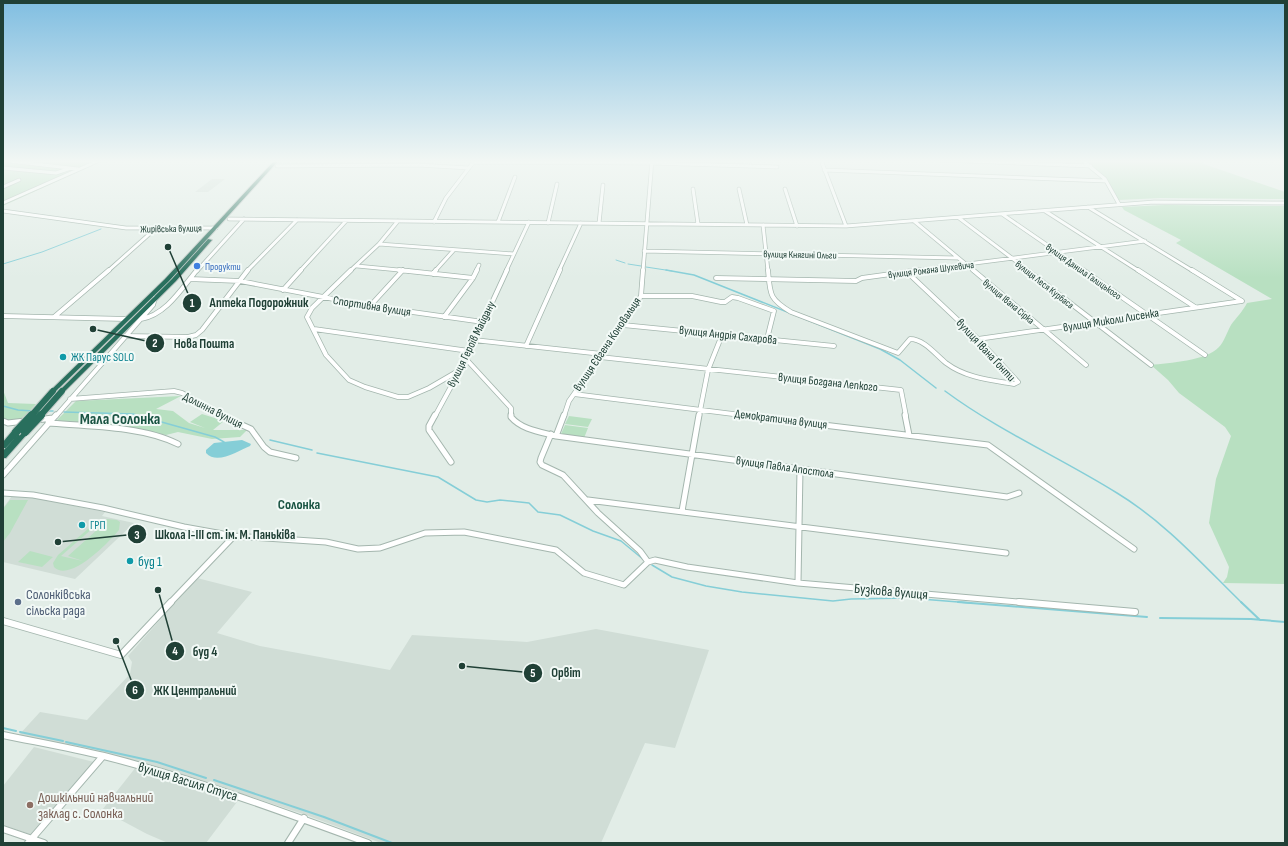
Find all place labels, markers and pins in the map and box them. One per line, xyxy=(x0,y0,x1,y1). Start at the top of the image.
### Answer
marker: Продукти xyxy=(192,261,202,271)
place label: Продукти xyxy=(205,261,241,273)
callout: Аптека Подорожник xyxy=(182,290,316,315)
callout: Нова Пошта xyxy=(145,331,242,356)
place label: ЖК Парус SOLO xyxy=(71,350,134,365)
marker: ЖК Парус SOLO xyxy=(58,352,68,362)
place label: ГРП xyxy=(90,518,106,533)
marker: ГРП xyxy=(77,520,87,530)
callout: Школа І-ІІІ ст. ім. М. Паньківа xyxy=(127,522,303,547)
place label: буд 1 xyxy=(138,553,162,570)
marker: буд 1 xyxy=(125,556,135,566)
place label: Солонківська сільска рада xyxy=(26,586,91,619)
marker: Солонківська сільска рада xyxy=(13,597,23,607)
callout: буд 4 xyxy=(165,639,225,664)
callout: Орвіт xyxy=(523,660,589,685)
callout: ЖК Центральний xyxy=(125,678,244,703)
place label: Дошкільний навчальний заклад с. Солонка xyxy=(38,789,154,822)
marker: Дошкільний навчальний заклад с. Солонка xyxy=(25,800,35,810)

